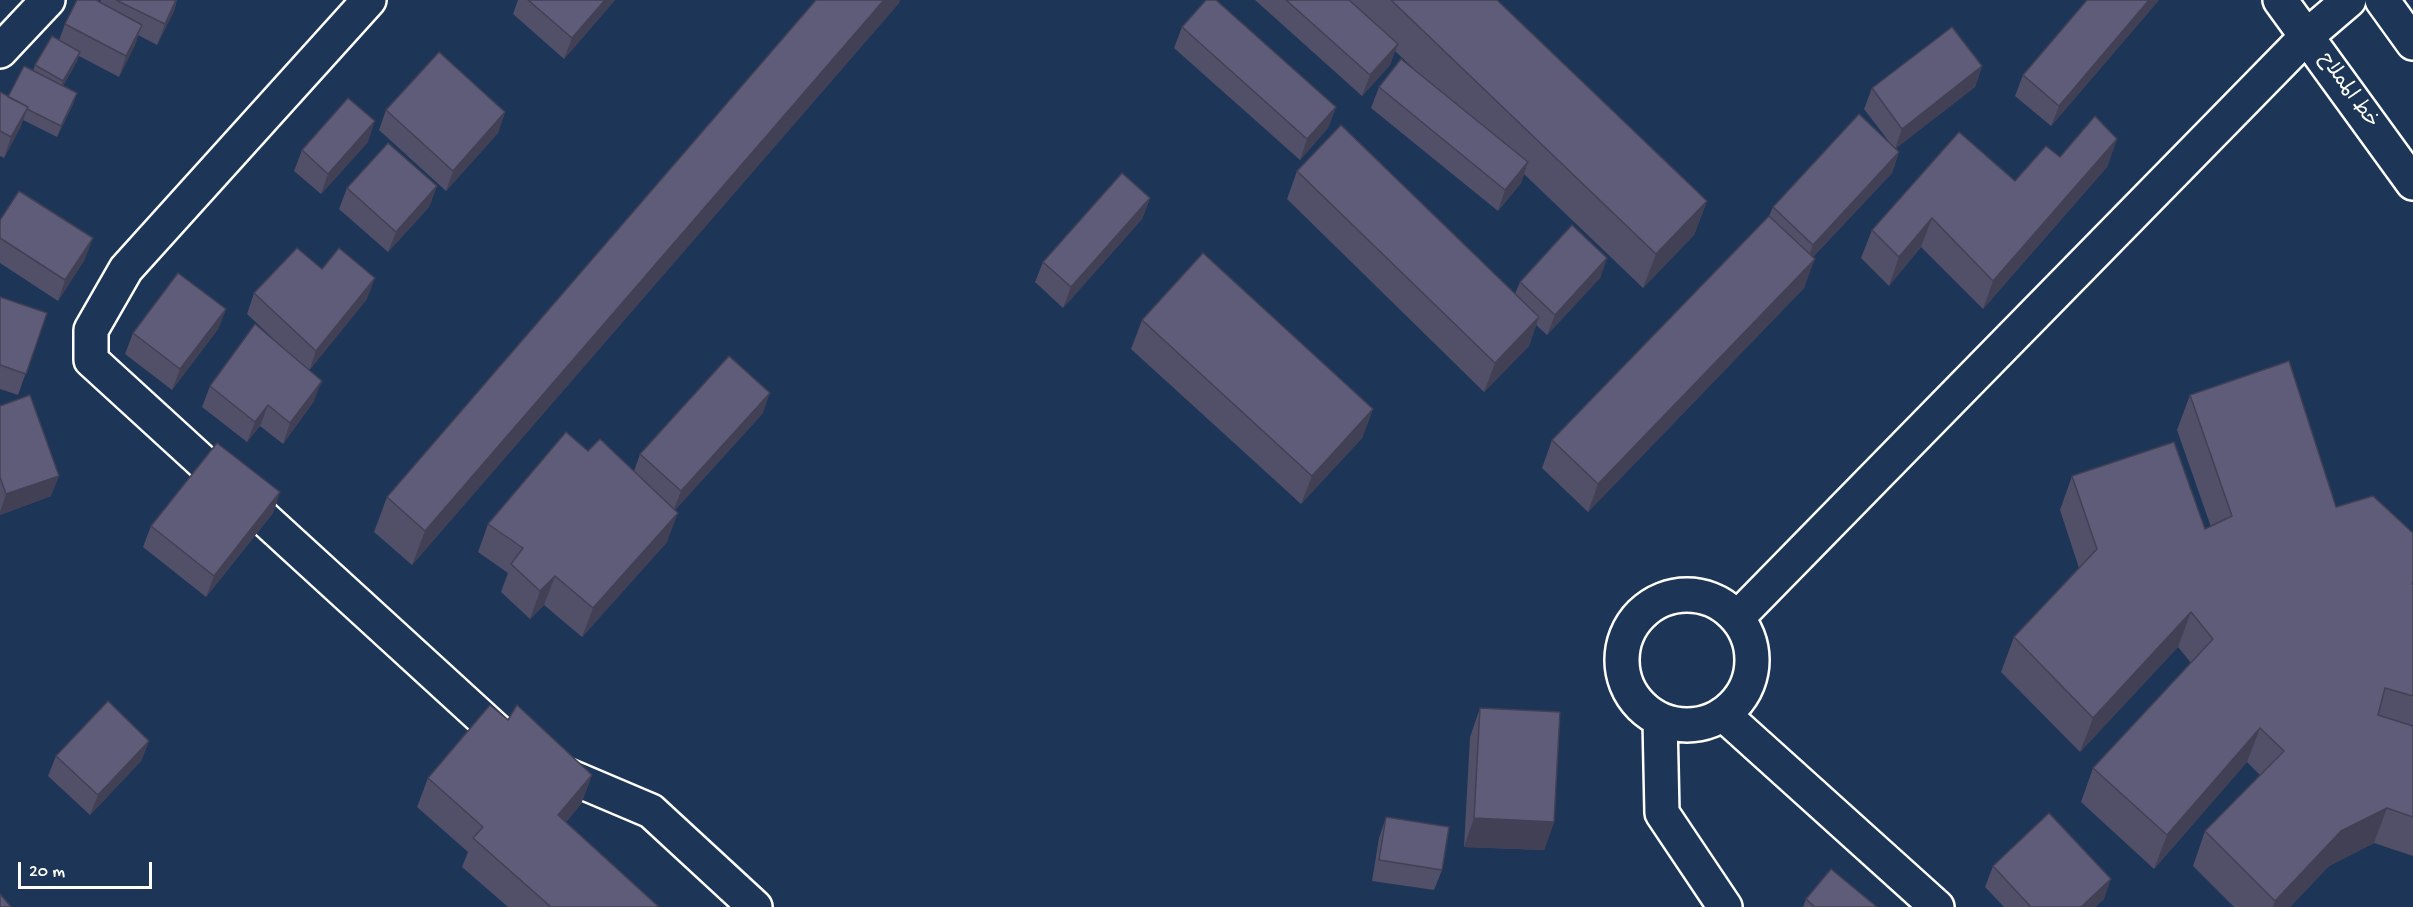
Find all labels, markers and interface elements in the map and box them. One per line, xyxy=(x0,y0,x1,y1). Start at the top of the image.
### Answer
street label: خط المملاح xyxy=(2311,48,2383,134)
scale bar xyxy=(21,850,154,888)
text: 20 m xyxy=(29,862,65,883)

